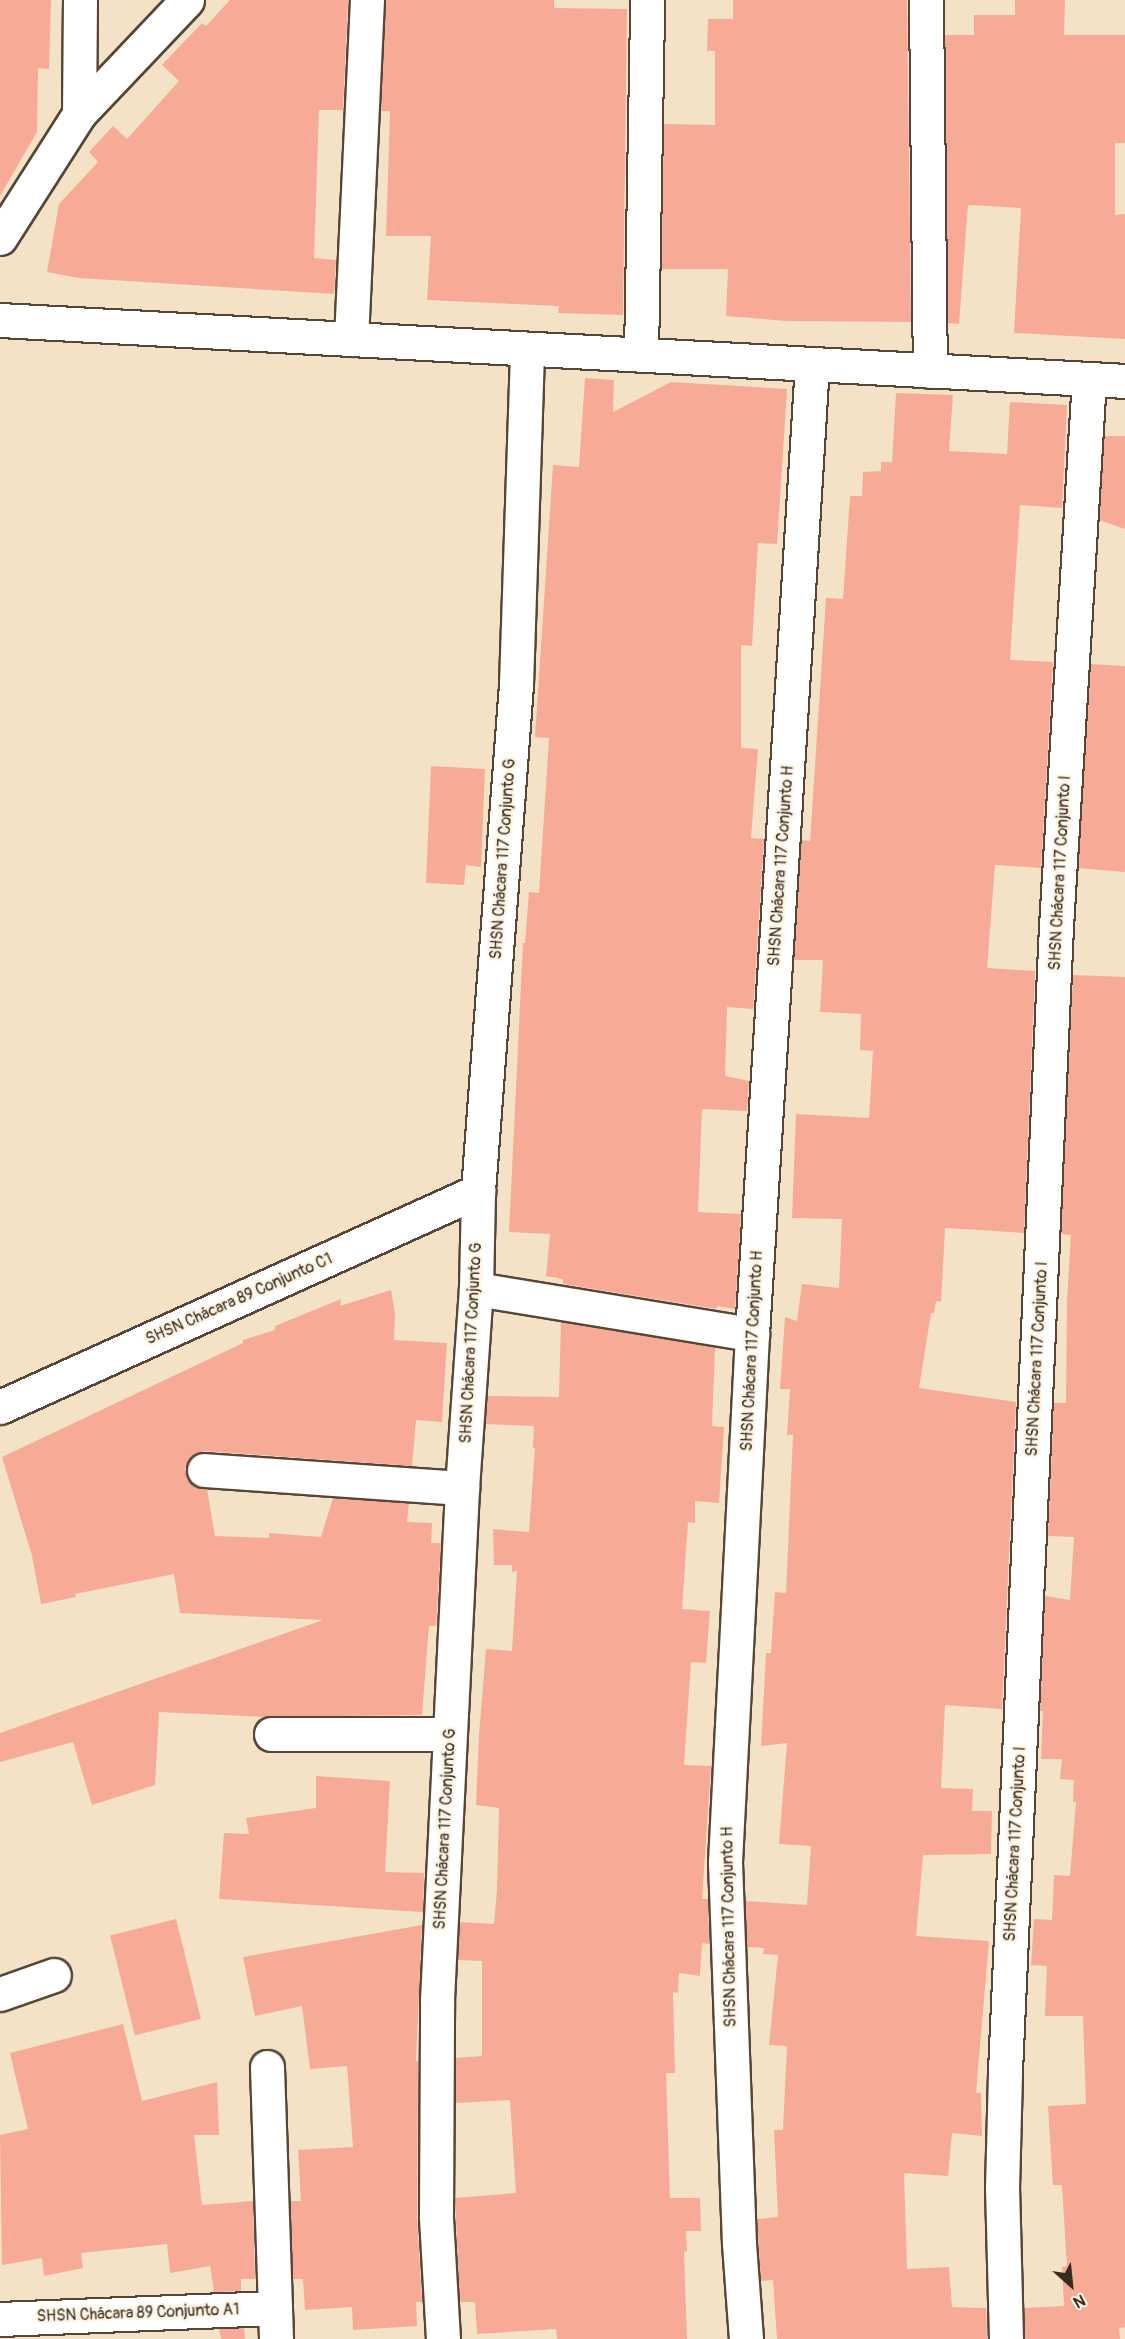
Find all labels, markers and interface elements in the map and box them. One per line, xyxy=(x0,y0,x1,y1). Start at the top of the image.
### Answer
street label: SHSN Chácara 117 Conjunto G xyxy=(486,758,520,960)
street label: SHSN Chácara 117 Conjunto H xyxy=(764,765,798,967)
street label: SHSN Chácara 117 Conjunto I xyxy=(1045,775,1075,971)
street label: SHSN Chácara 117 Conjunto G xyxy=(456,1242,486,1444)
street label: SHSN Chácara 89 Conjunto C1 xyxy=(143,1249,335,1349)
street label: SHSN Chácara 117 Conjunto H xyxy=(737,1250,767,1452)
street label: SHSN Chácara 117 Conjunto I xyxy=(1022,1261,1052,1457)
street label: SHSN Chácara 117 Conjunto G xyxy=(430,1728,460,1930)
street label: SHSN Chácara 117 Conjunto I xyxy=(1000,1746,1030,1942)
street label: SHSN Chácara 117 Conjunto H xyxy=(718,1826,740,2028)
north arrow xyxy=(1041,2255,1101,2315)
text: N xyxy=(1070,2290,1089,2312)
street label: SHSN Chácara 89 Conjunto A1 xyxy=(36,2300,240,2326)

